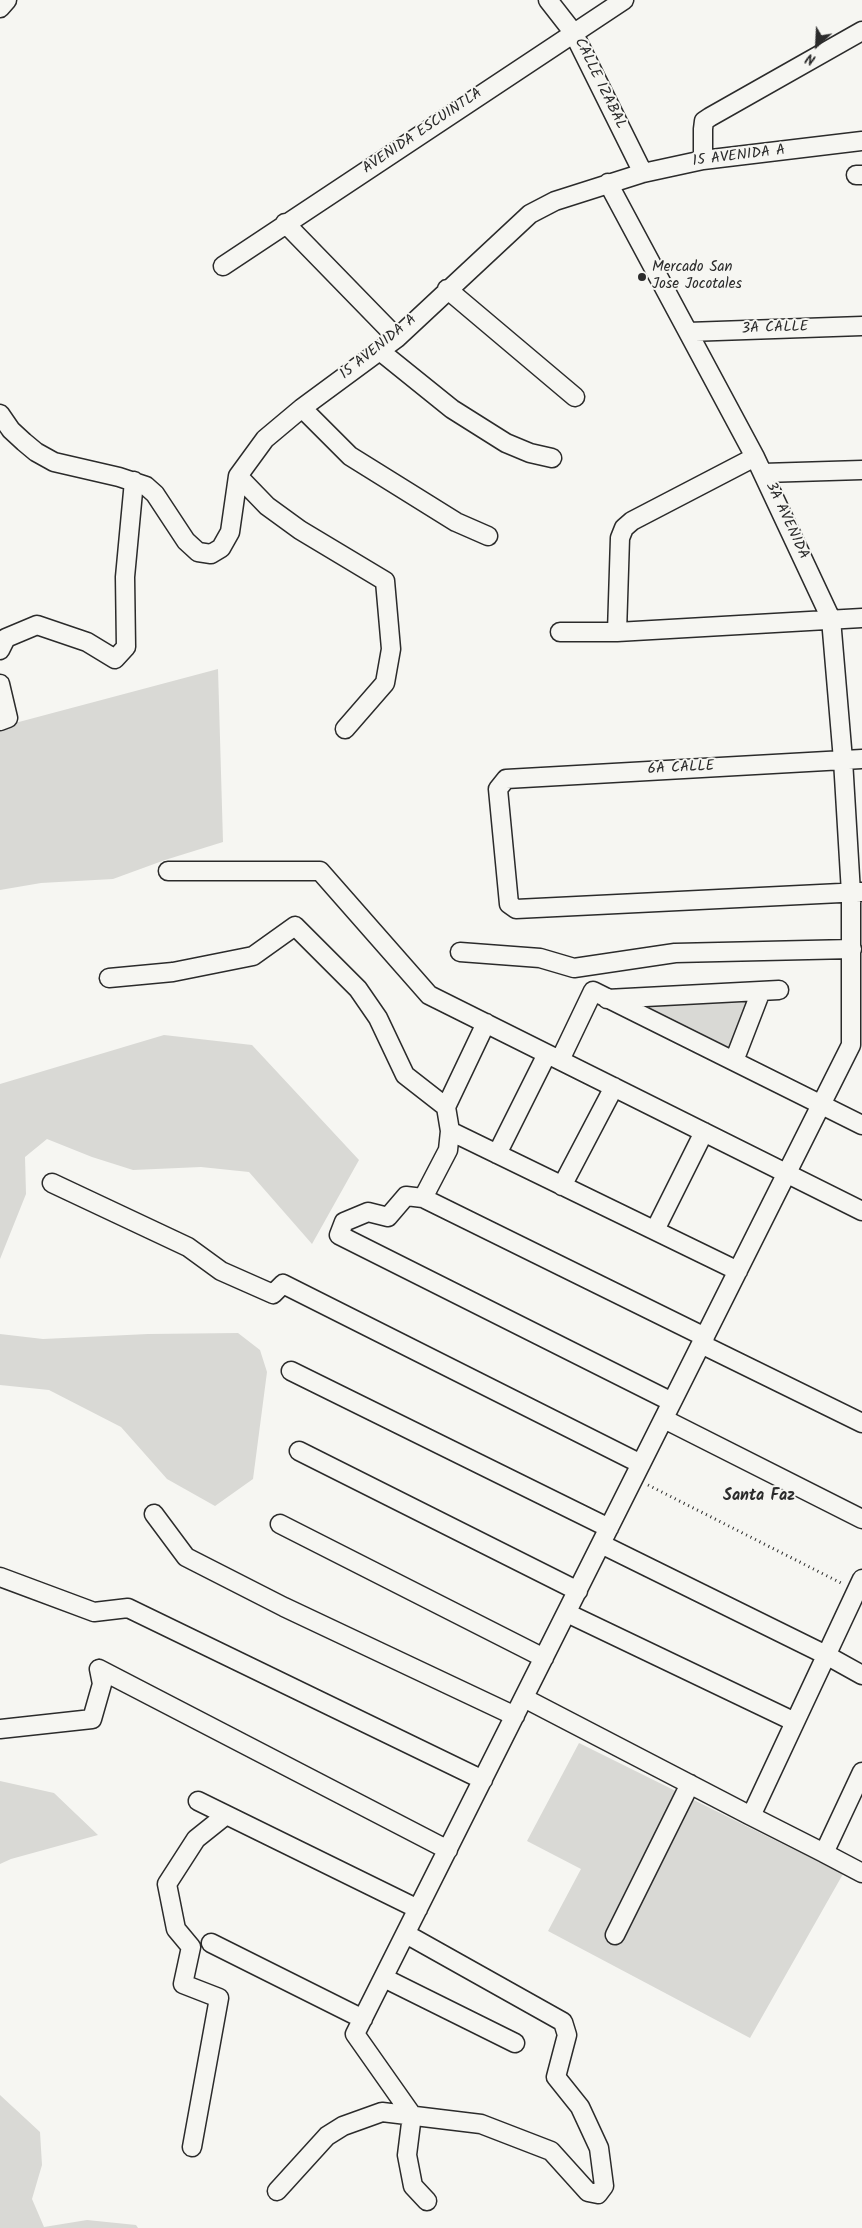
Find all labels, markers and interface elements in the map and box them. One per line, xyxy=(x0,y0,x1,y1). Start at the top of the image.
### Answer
north arrow xyxy=(792,20,842,70)
street label: CALLE IZABAL xyxy=(569,35,629,133)
text: N xyxy=(802,47,819,70)
street label: AVENIDA ESCUINTLA xyxy=(360,85,486,179)
street label: 15 AVENIDA A xyxy=(692,142,786,172)
place label: Mercado San Jose Jocotales xyxy=(652,259,742,294)
marker: Mercado San Jose Jocotales xyxy=(636,271,648,283)
street label: 15 AVENIDA A xyxy=(337,312,421,384)
street label: 3A CALLE xyxy=(741,319,809,339)
street label: 3A AVENIDA xyxy=(760,480,812,562)
street label: 6A CALLE xyxy=(647,758,715,780)
district label: Santa Faz xyxy=(723,1487,795,1507)

